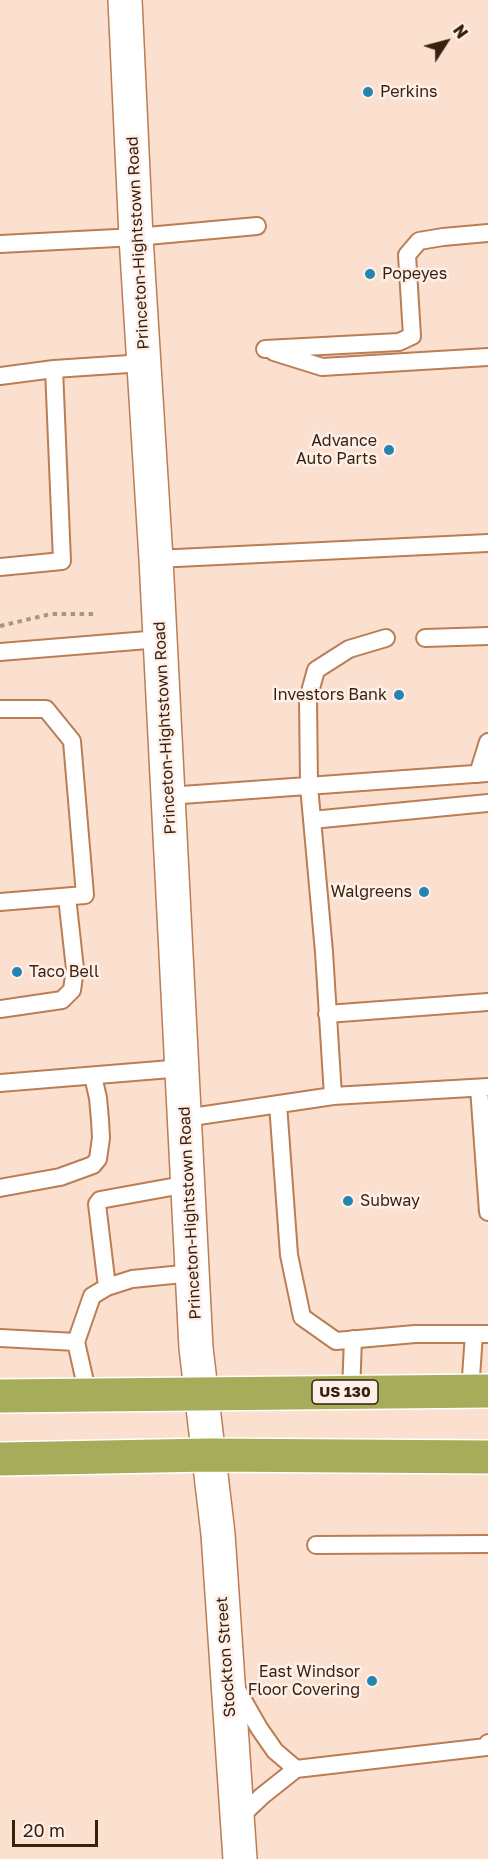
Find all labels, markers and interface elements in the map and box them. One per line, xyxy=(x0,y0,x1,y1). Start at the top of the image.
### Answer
north arrow xyxy=(416,12,476,72)
text: N xyxy=(449,21,472,42)
place label: Perkins xyxy=(380,82,437,102)
marker: Perkins xyxy=(361,85,375,99)
street label: Princeton-Hightstown Road xyxy=(123,136,153,350)
place label: Popeyes xyxy=(382,264,447,284)
marker: Popeyes xyxy=(363,267,377,281)
place label: Advance Auto Parts xyxy=(296,431,377,469)
marker: Advance Auto Parts xyxy=(382,443,396,457)
street label: Princeton-Hightstown Road xyxy=(150,621,180,835)
place label: Investors Bank xyxy=(273,685,387,705)
marker: Investors Bank xyxy=(392,688,406,702)
place label: Walgreens xyxy=(330,882,412,902)
marker: Walgreens xyxy=(417,885,431,899)
place label: Taco Bell xyxy=(29,962,99,982)
marker: Taco Bell xyxy=(10,965,24,979)
street label: Princeton-Hightstown Road xyxy=(175,1106,205,1320)
place label: Subway xyxy=(360,1191,420,1211)
marker: Subway xyxy=(341,1194,355,1208)
road number: US 130 xyxy=(312,1380,378,1404)
street label: Stockton Street xyxy=(212,1596,240,1718)
place label: East Windsor Floor Covering xyxy=(248,1662,360,1700)
marker: East Windsor Floor Covering xyxy=(365,1674,379,1688)
scale bar xyxy=(15,1808,100,1846)
text: 20 m xyxy=(23,1819,65,1841)

